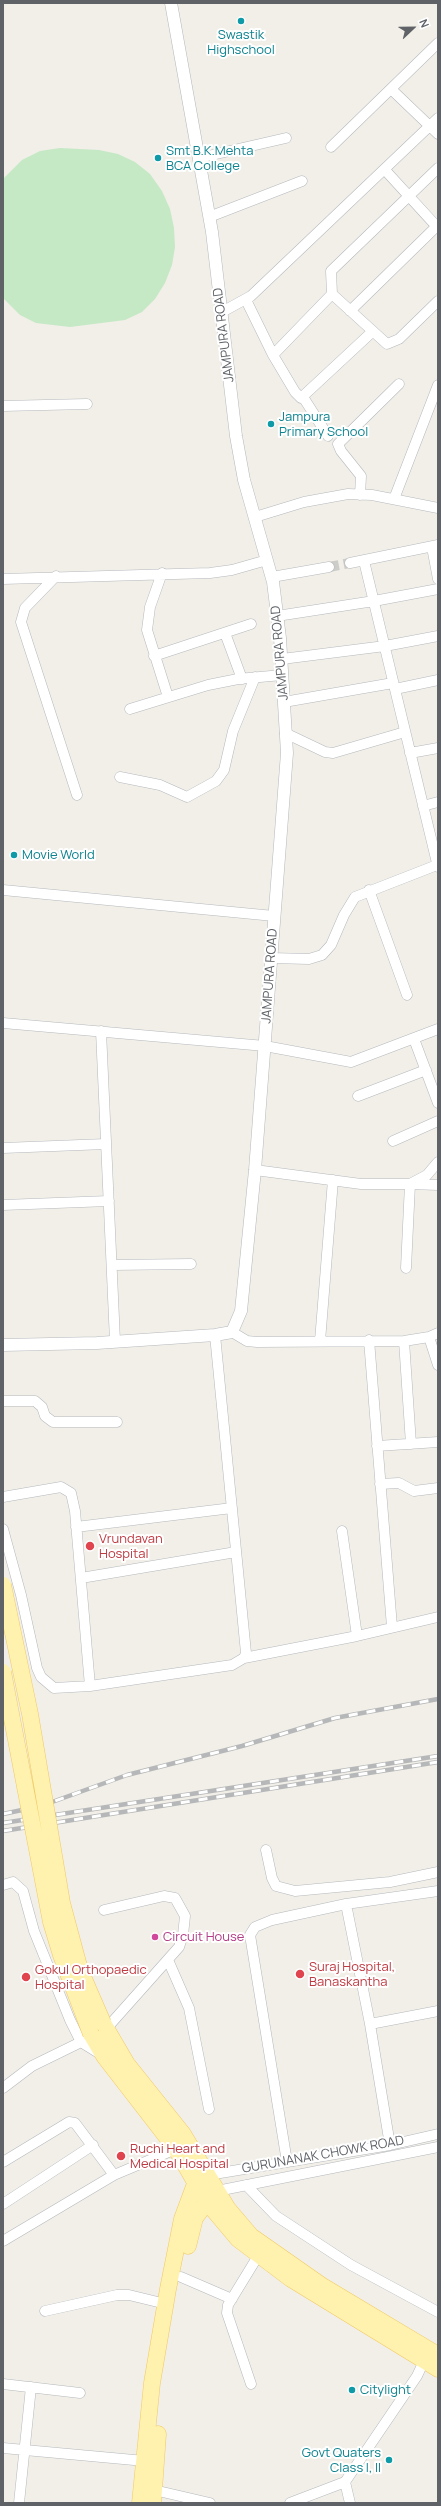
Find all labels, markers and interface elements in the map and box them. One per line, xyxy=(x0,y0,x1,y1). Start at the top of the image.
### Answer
north arrow xyxy=(393,8,433,48)
marker: Swastik Highschool xyxy=(236,16,246,26)
text: N xyxy=(416,17,433,30)
place label: Swastik Highschool xyxy=(207,27,275,58)
place label: Smt B.K.Mehta BCA College xyxy=(166,143,253,174)
marker: Smt B.K.Mehta BCA College xyxy=(153,153,163,163)
street label: JAMPURA ROAD xyxy=(210,287,238,383)
place label: Jampura Primary School xyxy=(279,409,368,440)
marker: Jampura Primary School xyxy=(266,419,276,429)
street label: JAMPURA ROAD xyxy=(268,605,292,701)
place label: Movie World xyxy=(22,847,95,863)
marker: Movie World xyxy=(9,850,19,860)
street label: JAMPURA ROAD xyxy=(259,928,281,1024)
place label: Vrundavan Hospital xyxy=(99,1531,163,1562)
marker: Vrundavan Hospital xyxy=(84,1540,96,1552)
place label: Circuit House xyxy=(163,1929,244,1945)
marker: Circuit House xyxy=(150,1932,160,1942)
place label: Suraj Hospital, Banaskantha xyxy=(309,1959,395,1990)
place label: Gokul Orthopaedic Hospital xyxy=(35,1962,147,1993)
marker: Suraj Hospital, Banaskantha xyxy=(294,1968,306,1980)
marker: Gokul Orthopaedic Hospital xyxy=(20,1971,32,1983)
street label: GURUNANAK CHOWK ROAD xyxy=(241,2133,405,2177)
place label: Ruchi Heart and Medical Hospital xyxy=(130,2141,229,2172)
marker: Ruchi Heart and Medical Hospital xyxy=(115,2150,127,2162)
place label: Citylight xyxy=(360,2382,411,2398)
marker: Citylight xyxy=(347,2385,357,2395)
place label: Govt Quaters Class I, II xyxy=(302,2445,381,2476)
marker: Govt Quaters Class I, II xyxy=(384,2455,394,2465)

